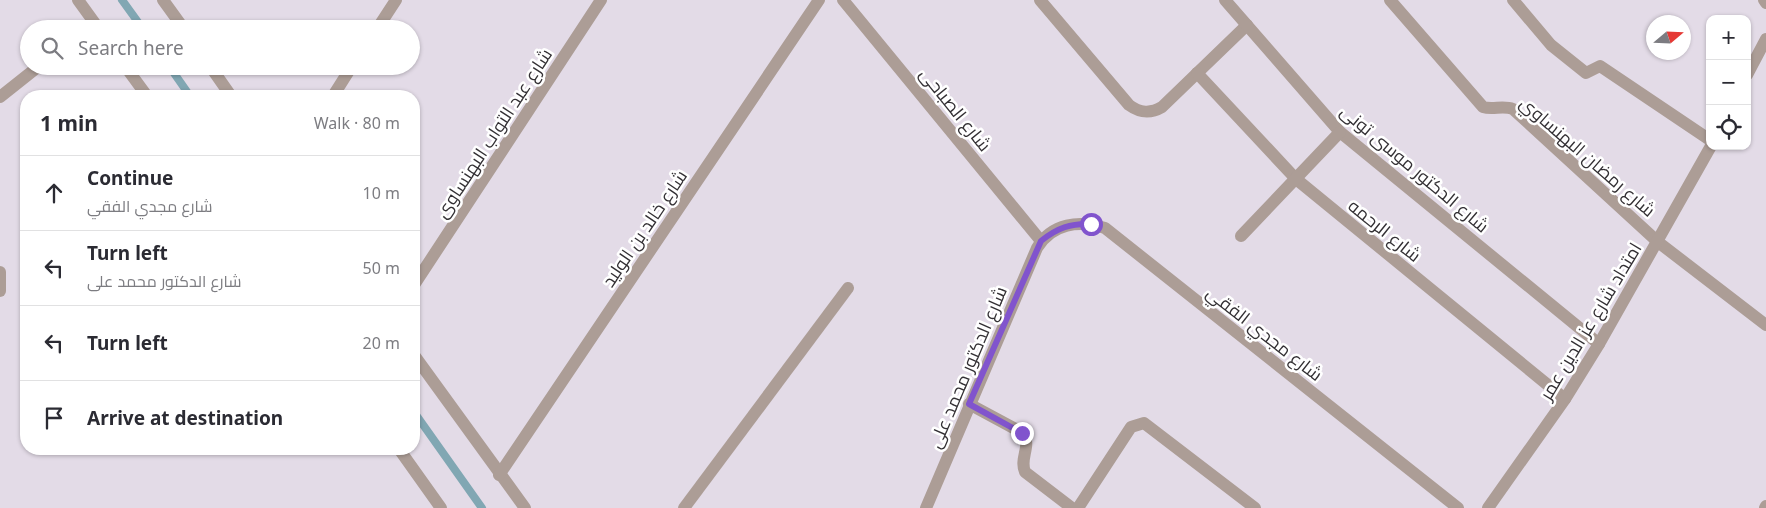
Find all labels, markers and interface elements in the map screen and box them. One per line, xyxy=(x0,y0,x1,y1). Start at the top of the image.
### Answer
north arrow xyxy=(1646,15,1691,60)
map controls xyxy=(1706,15,1751,150)
button: + xyxy=(1706,15,1751,60)
search box xyxy=(20,20,420,75)
icon: search xyxy=(38,34,66,62)
text: Search here xyxy=(78,35,184,61)
street label: شارع عبد التواب البهنساوى xyxy=(429,43,558,223)
button: − xyxy=(1706,60,1751,105)
street label: شارع الصباحى xyxy=(914,62,997,157)
street label: شارع رمضان البهنساوي xyxy=(1513,90,1661,224)
street label: شارع الدكتور موسى تونى xyxy=(1335,99,1494,238)
button: locate xyxy=(1706,105,1751,150)
text: 1 min xyxy=(40,109,98,137)
text: Walk · 80 m xyxy=(314,112,400,134)
text: Continue xyxy=(87,165,173,191)
street label: شارع خالد بن الوليد xyxy=(596,165,693,292)
icon: ahead xyxy=(40,179,68,207)
text: 10 m xyxy=(363,182,400,204)
street label: شارع الرحمه xyxy=(1343,193,1426,268)
text: شارع مجدي الفقي xyxy=(87,195,212,217)
route start xyxy=(1080,213,1103,236)
street label: امتداد شارع عز الدين عمر xyxy=(1533,238,1647,405)
text: Turn left xyxy=(87,240,168,266)
icon: left xyxy=(40,254,68,282)
text: 50 m xyxy=(363,257,400,279)
text: شارع الدكتور محمد على xyxy=(87,270,241,292)
street label: شارع مجدي الفقي xyxy=(1200,280,1328,388)
street label: شارع الدكتور محمد على xyxy=(922,282,1013,452)
icon: left xyxy=(40,329,68,357)
text: Turn left xyxy=(87,330,168,356)
text: 20 m xyxy=(363,332,400,354)
icon: arrive xyxy=(40,404,68,432)
text: Arrive at destination xyxy=(87,405,283,431)
route end xyxy=(1011,422,1034,445)

